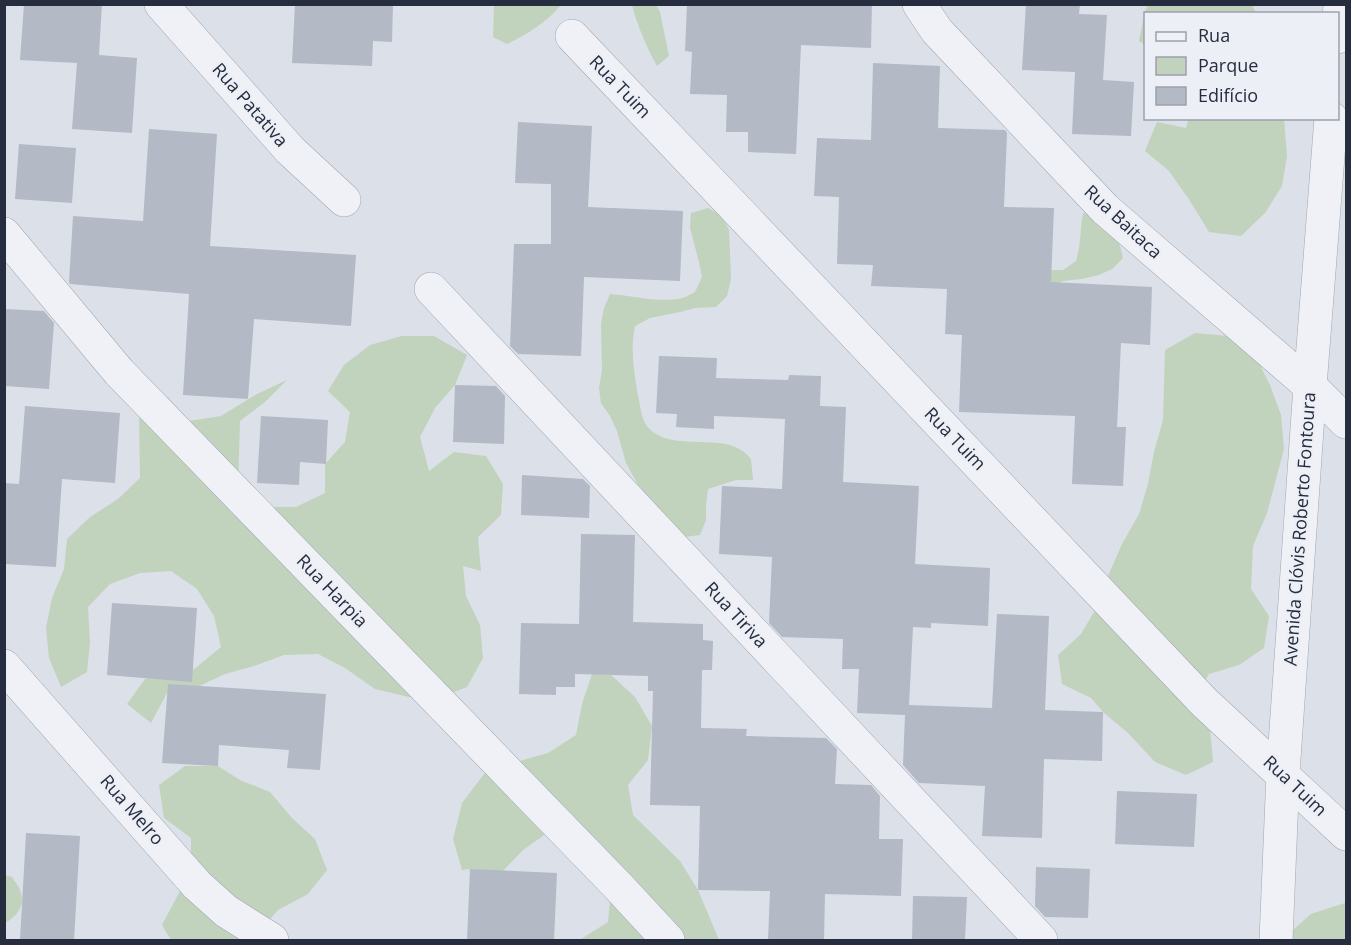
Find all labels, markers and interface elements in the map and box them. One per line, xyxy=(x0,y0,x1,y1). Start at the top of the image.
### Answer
legend xyxy=(1144,12,1339,120)
text: Rua xyxy=(1198,23,1230,47)
street label: Rua Tuim xyxy=(585,50,657,123)
text: Parque xyxy=(1198,53,1258,77)
street label: Rua Patativa xyxy=(208,57,294,151)
text: Edifício xyxy=(1198,83,1258,107)
street label: Rua Baitaca xyxy=(1080,179,1168,263)
street label: Avenida Clóvis Roberto Fontoura xyxy=(1277,391,1321,667)
street label: Rua Tuim xyxy=(920,402,992,475)
street label: Rua Harpia xyxy=(292,549,374,632)
street label: Rua Tiriva xyxy=(700,576,774,653)
street label: Rua Tuim xyxy=(1259,750,1333,821)
street label: Rua Melro xyxy=(96,769,170,850)

